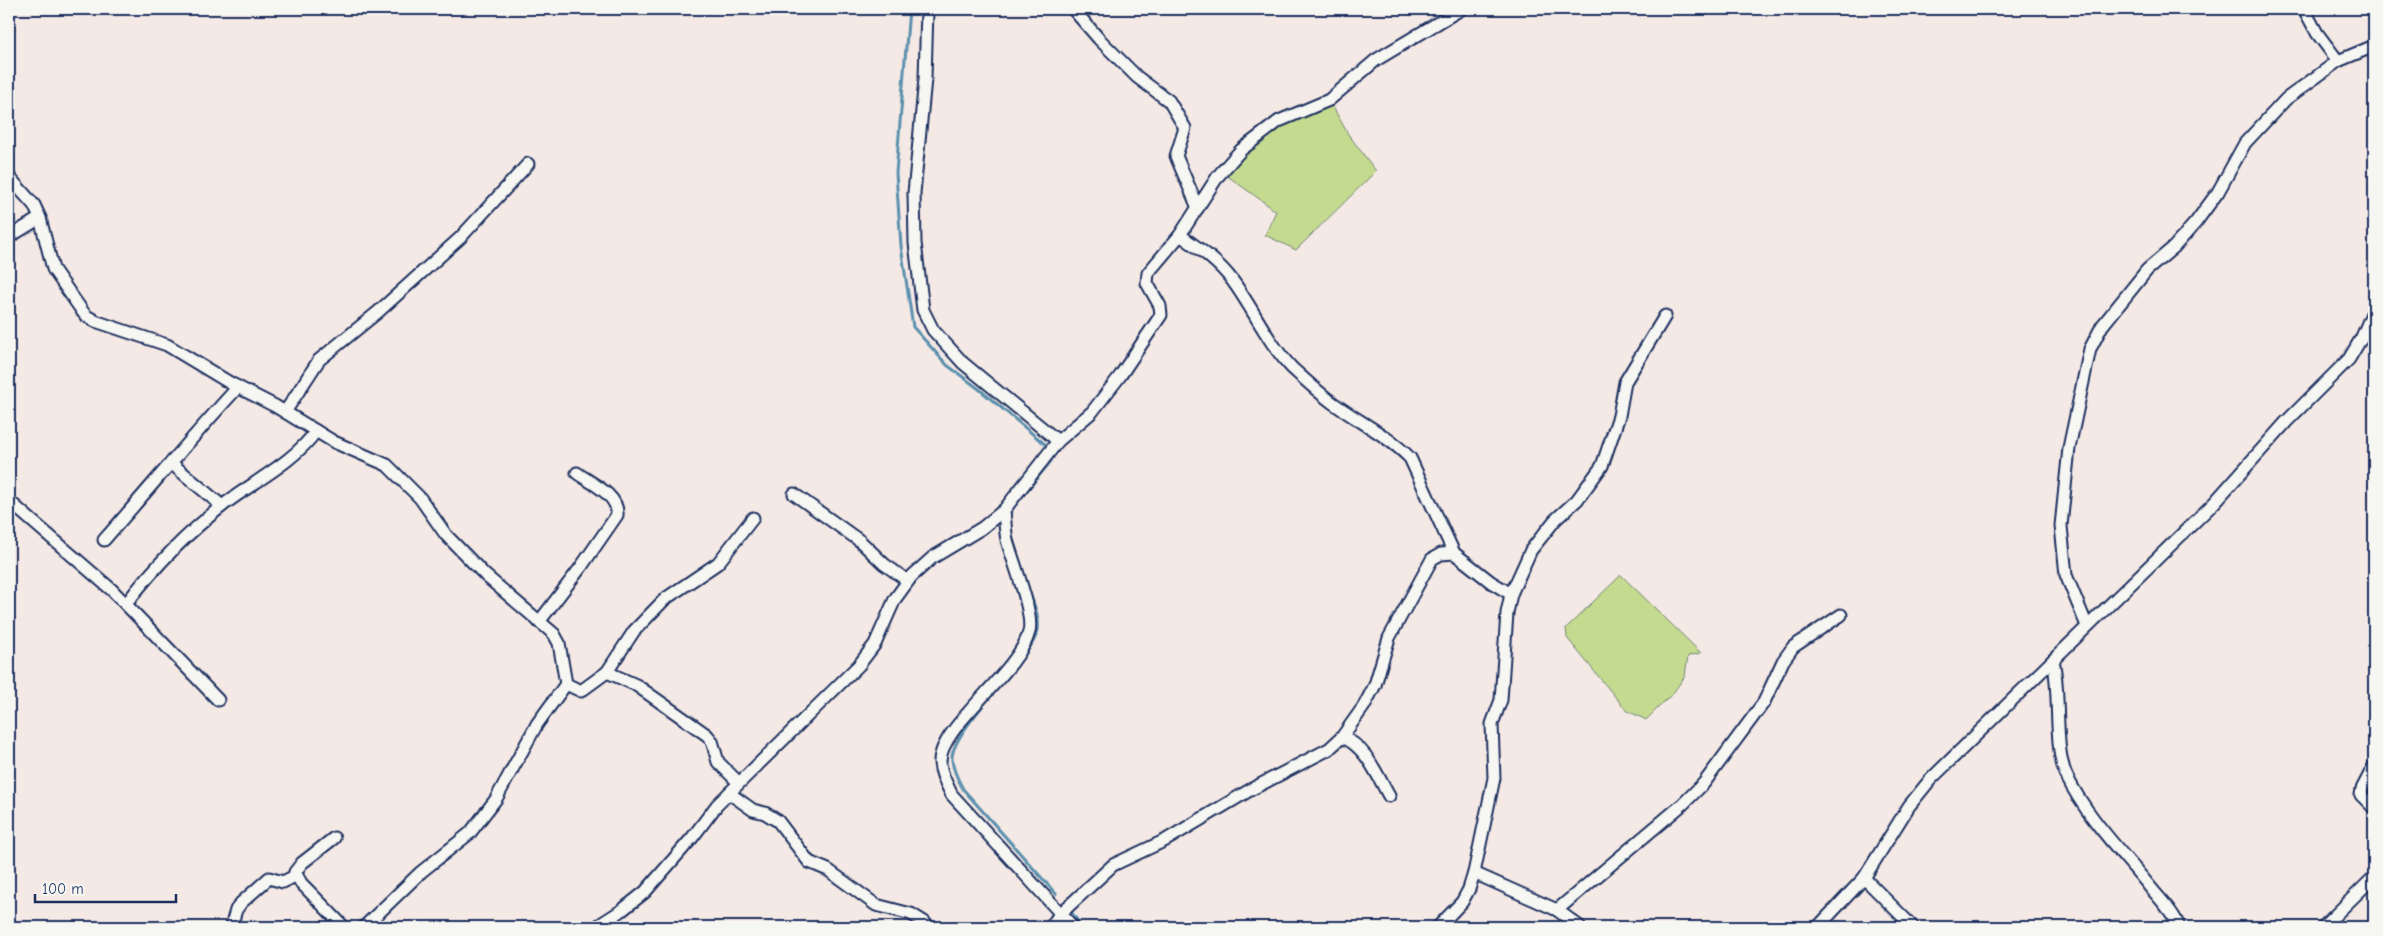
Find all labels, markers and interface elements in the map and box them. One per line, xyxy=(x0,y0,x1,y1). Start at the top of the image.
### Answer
scale bar xyxy=(35,871,176,903)
text: 100 m xyxy=(42,880,84,898)

